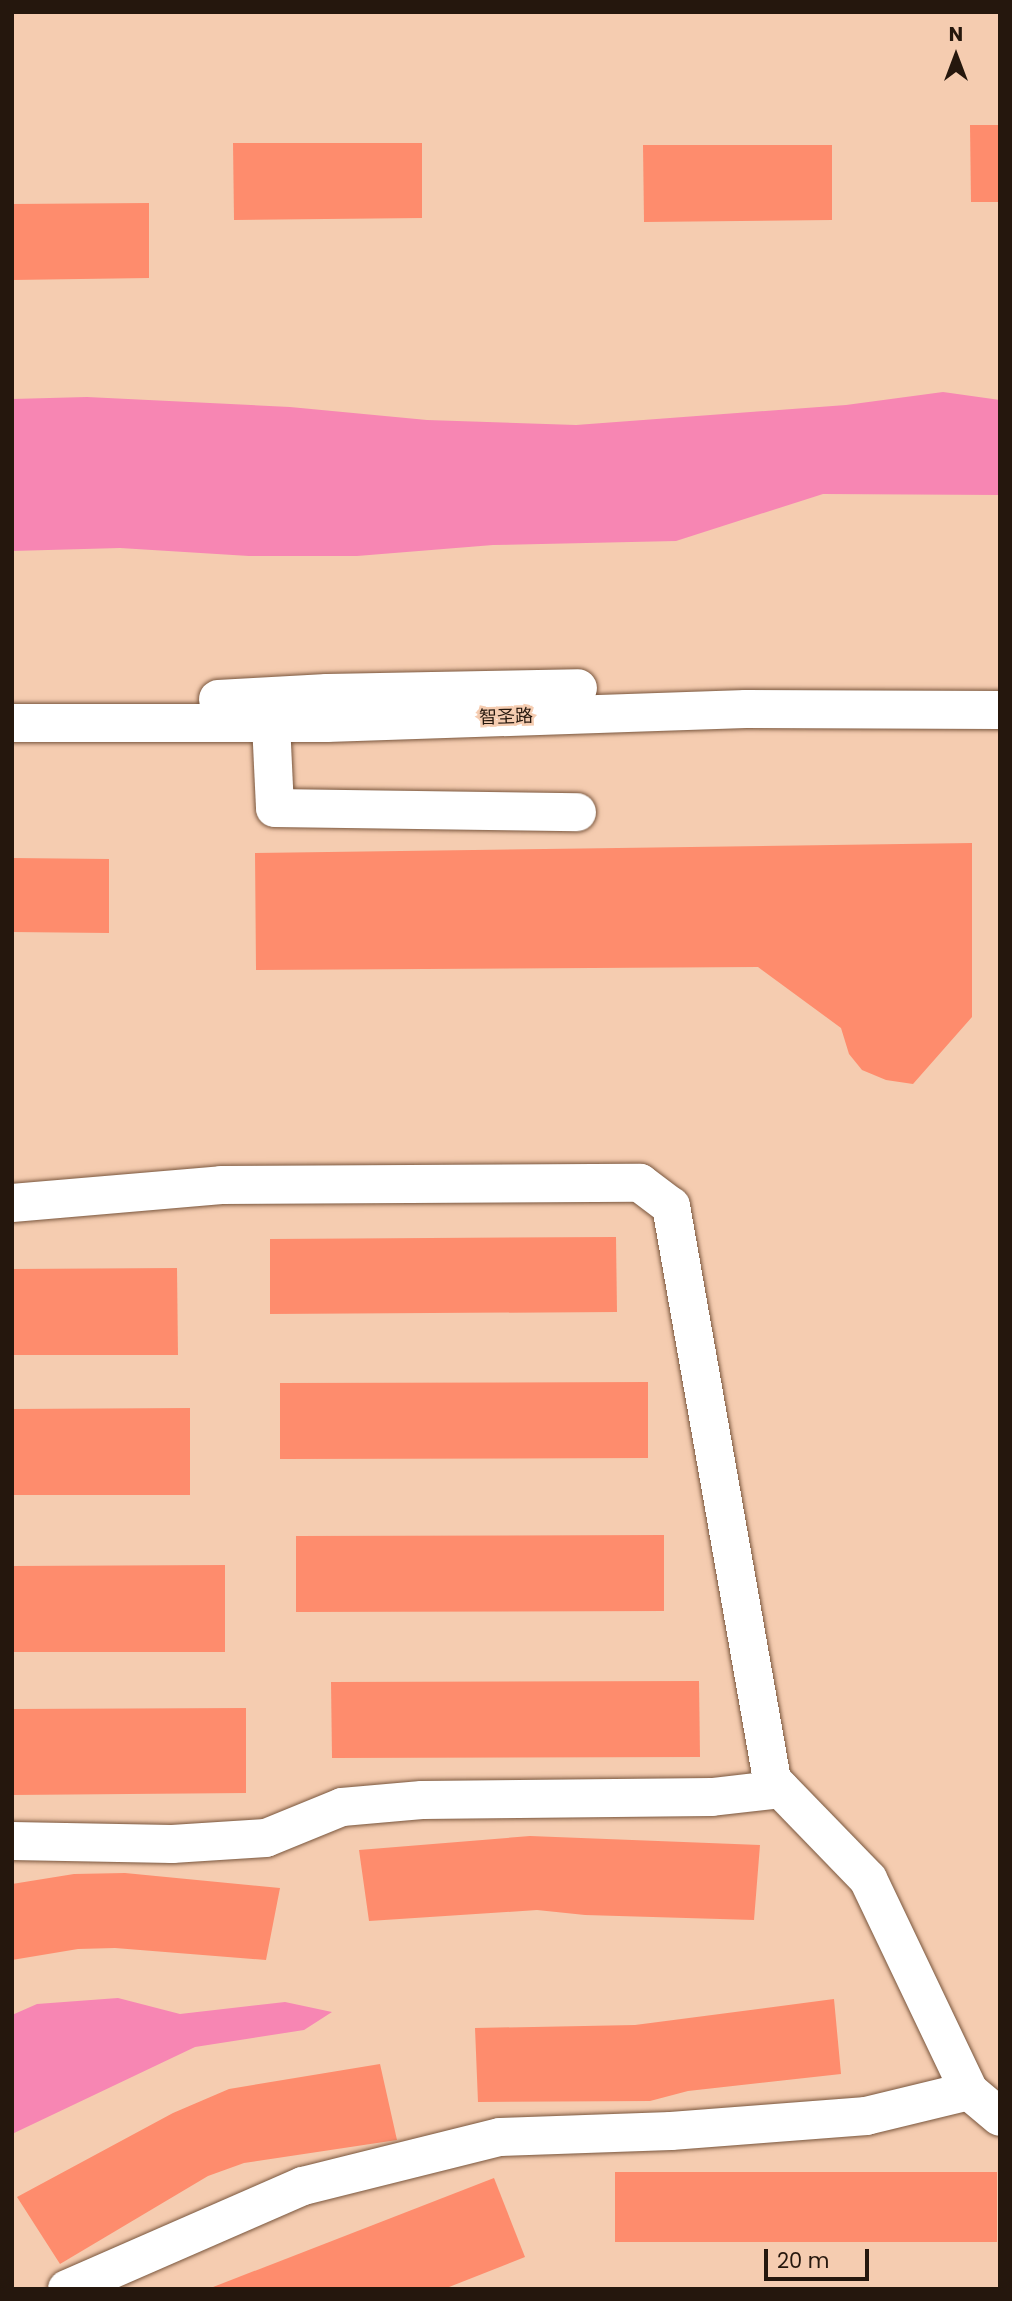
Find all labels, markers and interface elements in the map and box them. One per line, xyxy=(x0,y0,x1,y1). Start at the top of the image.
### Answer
north arrow xyxy=(921,21,991,91)
text: N xyxy=(949,21,963,48)
street label: 智圣路 xyxy=(479,705,533,729)
scale bar xyxy=(767,2234,872,2278)
text: 20 m xyxy=(777,2246,830,2275)

